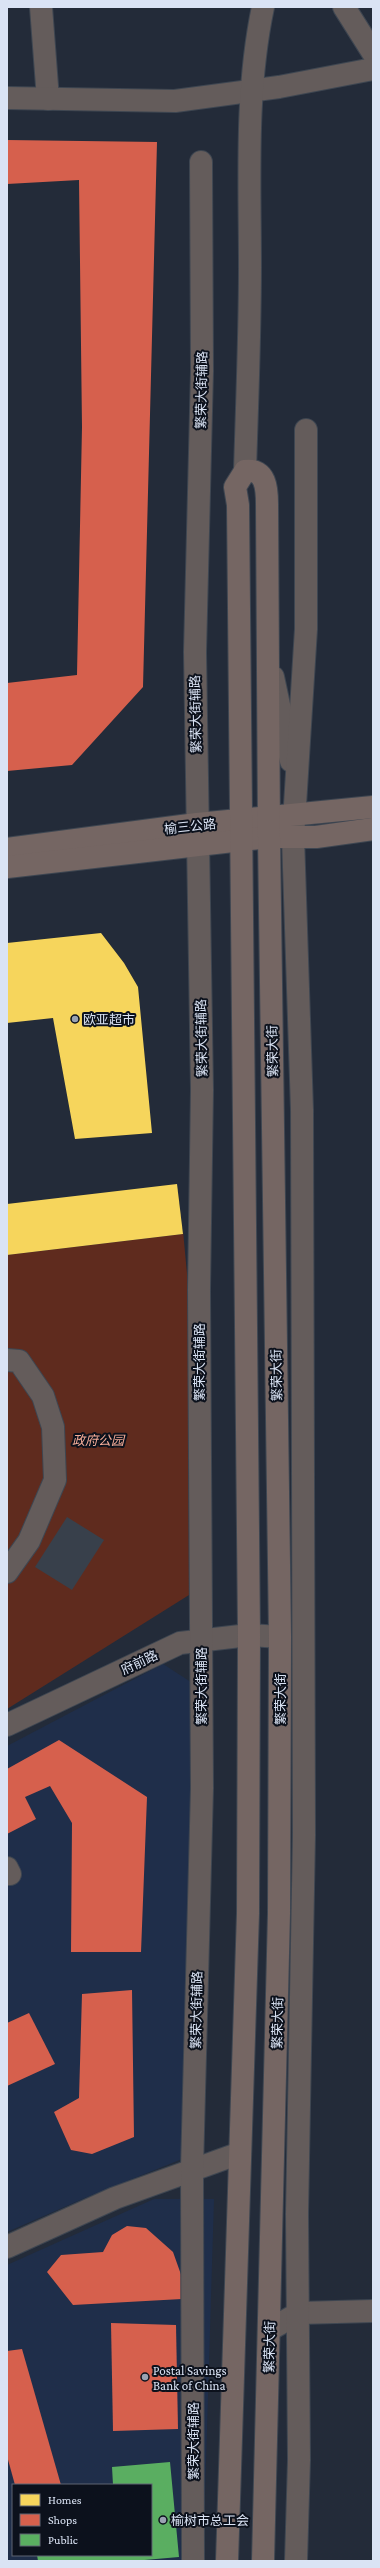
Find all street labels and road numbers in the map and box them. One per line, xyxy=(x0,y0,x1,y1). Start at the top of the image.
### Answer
street label: 繁荣大街辅路 xyxy=(193,351,210,429)
street label: 繁荣大街辅路 xyxy=(187,675,204,753)
street label: 榆三公路 xyxy=(163,816,217,837)
street label: 繁荣大街辅路 xyxy=(193,999,210,1077)
street label: 繁荣大街 xyxy=(265,1025,280,1077)
street label: 繁荣大街辅路 xyxy=(192,1323,207,1401)
street label: 繁荣大街 xyxy=(269,1349,284,1401)
street label: 府前路 xyxy=(118,1647,160,1677)
street label: 繁荣大街辅路 xyxy=(194,1647,209,1725)
street label: 繁荣大街 xyxy=(273,1673,288,1725)
street label: 繁荣大街辅路 xyxy=(188,1971,205,2049)
street label: 繁荣大街 xyxy=(270,1997,285,2049)
street label: 繁荣大街 xyxy=(262,2321,277,2373)
street label: 繁荣大街辅路 xyxy=(186,2402,201,2480)

